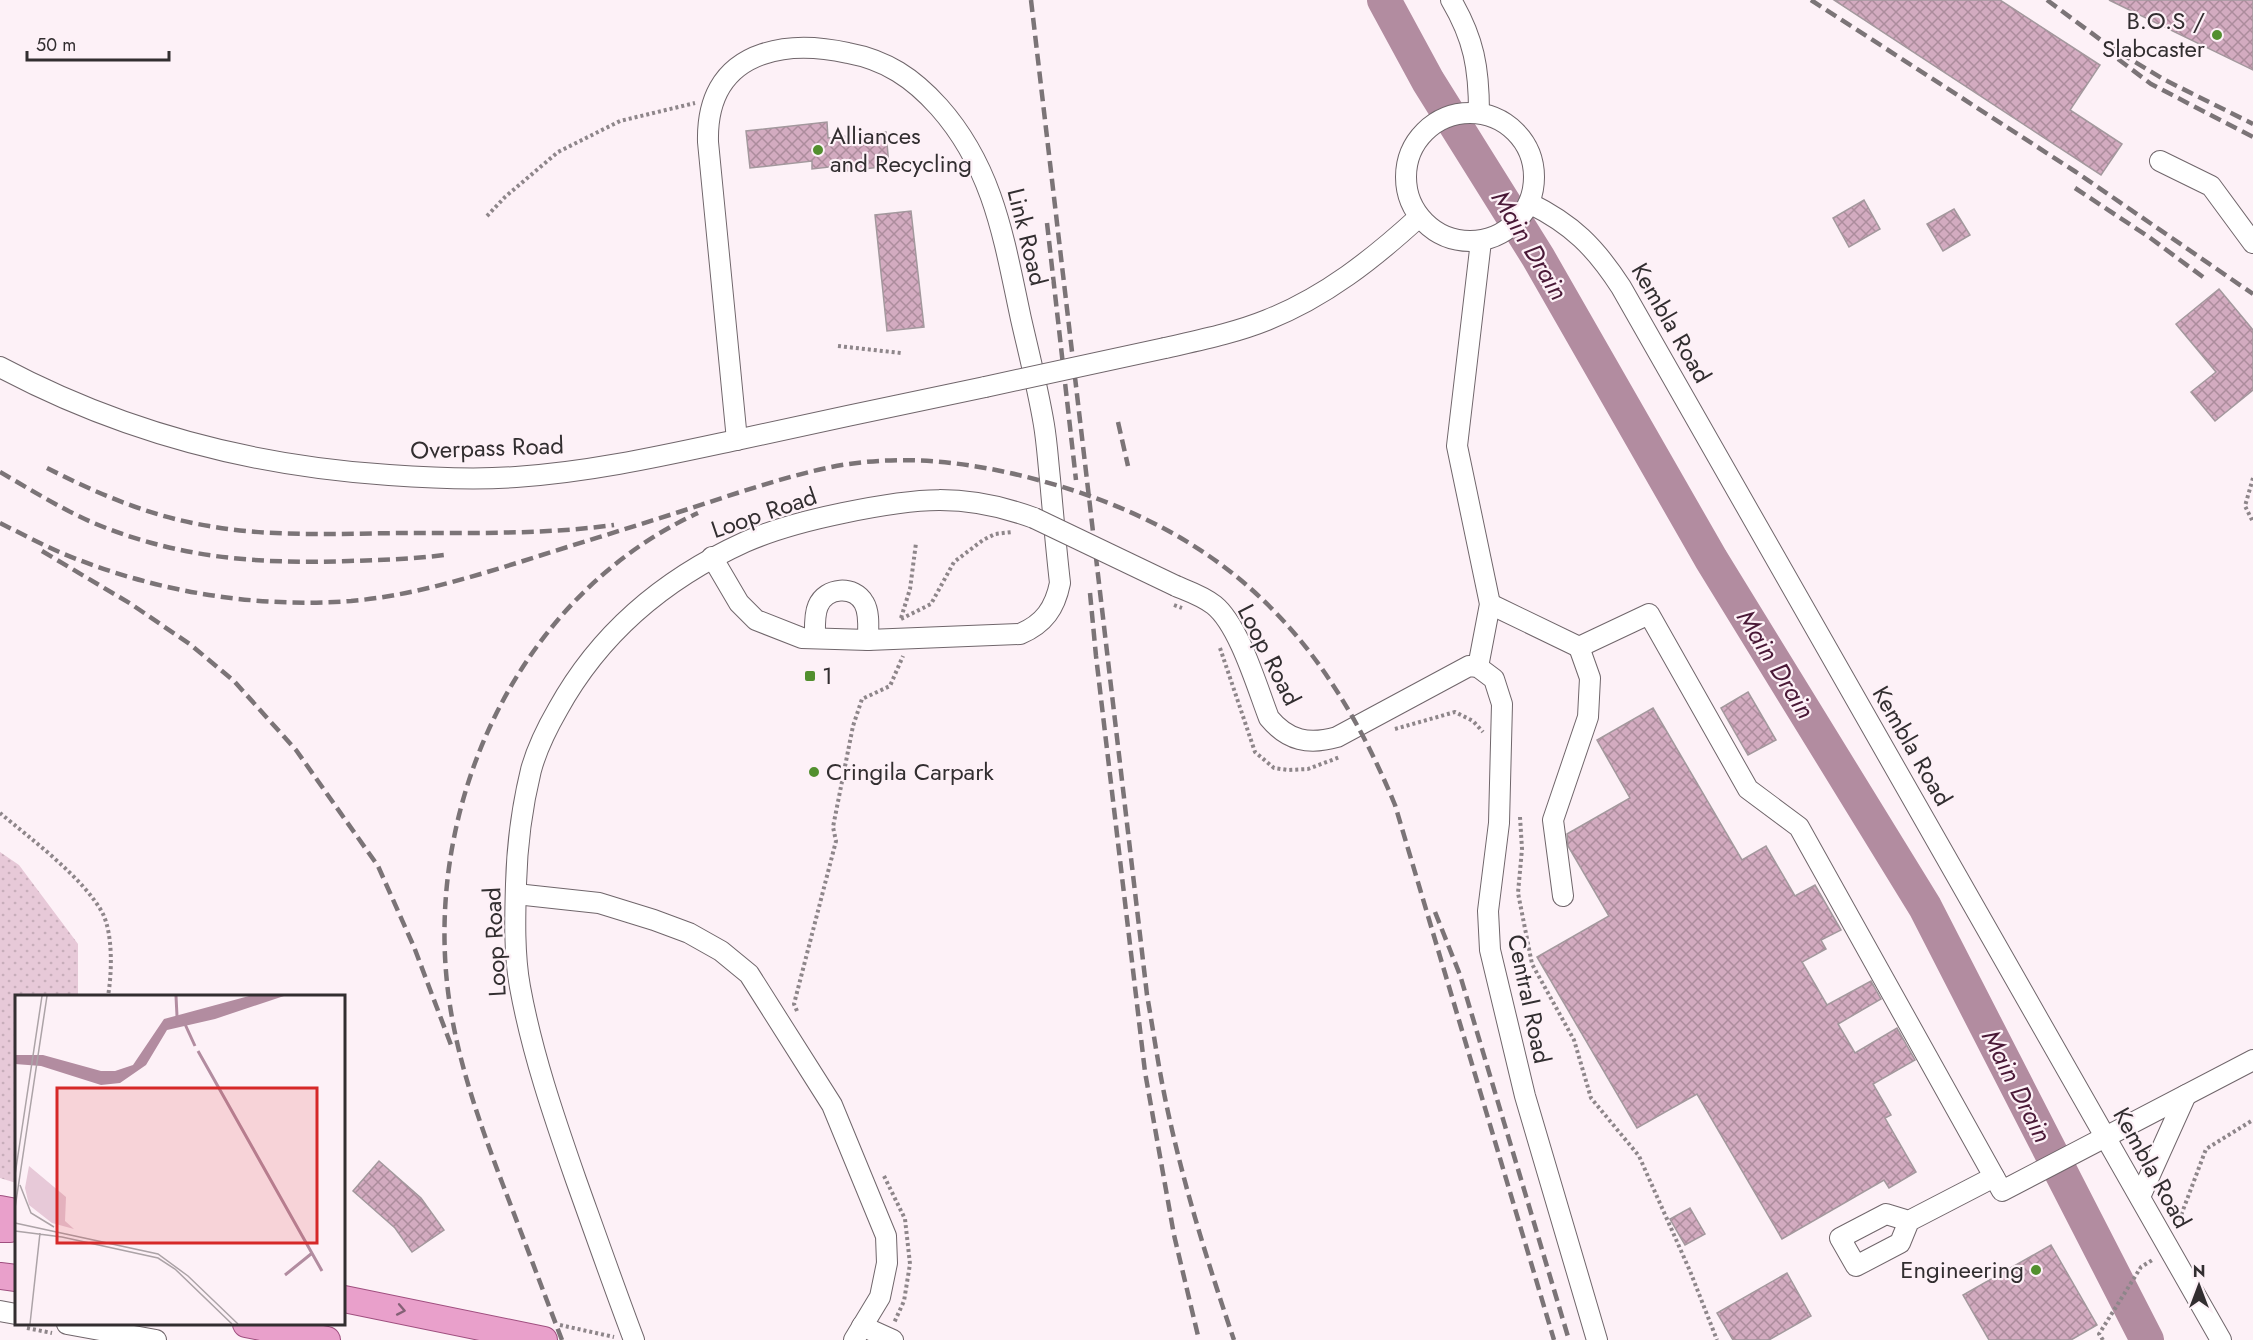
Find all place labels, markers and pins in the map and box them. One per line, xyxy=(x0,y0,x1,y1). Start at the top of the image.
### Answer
place label: B.O.S / Slabcaster xyxy=(2102,3,2206,66)
marker: B.O.S / Slabcaster xyxy=(2210,28,2224,42)
place label: Alliances and Recycling xyxy=(830,118,972,181)
marker: Alliances and Recycling xyxy=(811,143,825,157)
place label: 1 xyxy=(822,658,833,693)
marker: 1 xyxy=(803,669,817,683)
place label: Cringila Carpark xyxy=(826,754,994,789)
marker: Cringila Carpark xyxy=(807,765,821,779)
place label: Engineering xyxy=(1900,1252,2024,1287)
marker: Engineering xyxy=(2029,1263,2043,1277)

